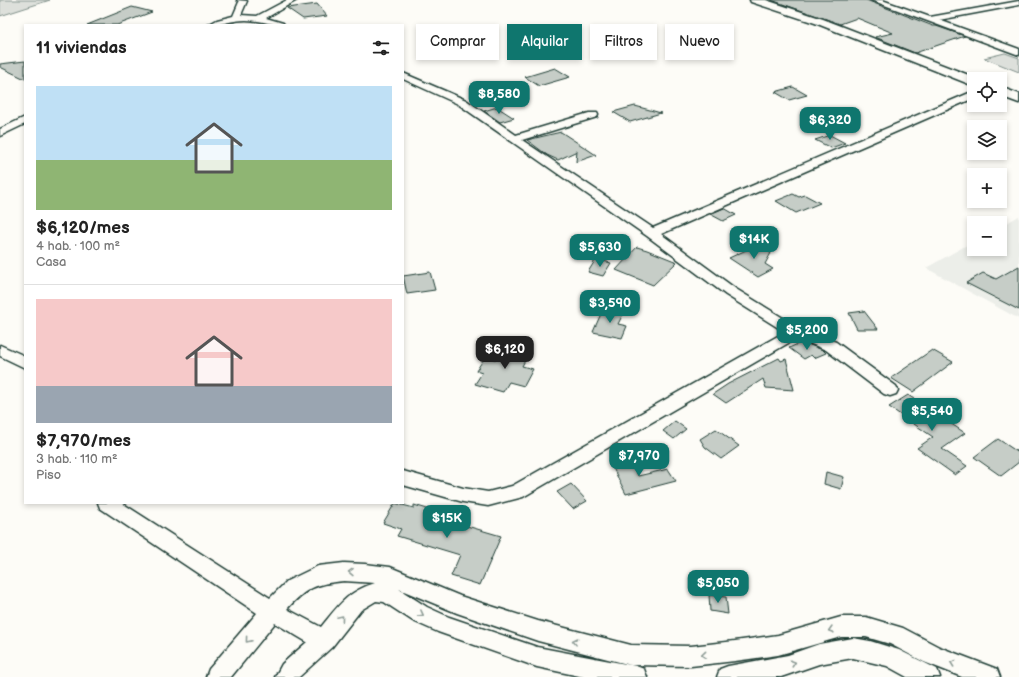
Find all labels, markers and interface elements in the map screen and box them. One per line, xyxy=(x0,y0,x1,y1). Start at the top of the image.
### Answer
chip: Comprar xyxy=(416,24,499,60)
chip: Alquilar xyxy=(507,24,582,60)
chip: Filtros xyxy=(590,24,657,60)
chip: Nuevo xyxy=(665,24,734,60)
icon: filters xyxy=(370,37,392,59)
text: 11 viviendas xyxy=(36,38,127,58)
map controls xyxy=(967,72,1007,256)
button: locate xyxy=(967,72,1007,112)
pin: $8,580 xyxy=(466,81,532,115)
text: $8,580 xyxy=(478,86,520,102)
pin: $6,320 xyxy=(797,107,863,141)
icon: home xyxy=(178,112,250,184)
text: $6,320 xyxy=(809,112,851,128)
button: layers xyxy=(967,120,1007,160)
button: + xyxy=(967,168,1007,208)
button: − xyxy=(967,216,1007,256)
text: $6,120/mes xyxy=(36,218,130,238)
pin: $14K xyxy=(730,226,778,260)
text: $14K xyxy=(739,231,769,247)
pin: $5,630 xyxy=(567,234,633,268)
text: 4 hab. · 100 m² xyxy=(36,238,120,254)
text: $5,630 xyxy=(579,239,621,255)
text: Casa xyxy=(36,254,66,270)
pin: $3,590 xyxy=(577,290,643,324)
text: $3,590 xyxy=(589,295,631,311)
pin: $5,200 xyxy=(774,317,840,351)
text: $5,200 xyxy=(786,322,828,338)
icon: home xyxy=(178,325,250,397)
pin: $6,120 xyxy=(472,336,538,370)
text: $6,120 xyxy=(485,341,525,357)
pin: $5,540 xyxy=(899,398,965,432)
text: $5,540 xyxy=(911,403,953,419)
text: $7,970/mes xyxy=(36,431,131,451)
pin: $7,970 xyxy=(606,443,672,477)
text: $7,970 xyxy=(618,448,660,464)
text: 3 hab. · 110 m² xyxy=(36,451,118,467)
text: Piso xyxy=(36,467,61,483)
pin: $15K xyxy=(423,505,471,539)
text: $15K xyxy=(432,510,462,526)
one-way arrow xyxy=(348,568,354,577)
pin: $5,050 xyxy=(685,570,751,604)
text: $5,050 xyxy=(697,575,739,591)
one-way arrow xyxy=(417,609,424,616)
one-way arrow xyxy=(336,615,343,623)
one-way arrow xyxy=(828,625,835,634)
one-way arrow xyxy=(245,635,252,642)
one-way arrow xyxy=(572,637,579,646)
one-way arrow xyxy=(701,650,707,659)
one-way arrow xyxy=(790,659,797,668)
one-way arrow xyxy=(950,659,957,667)

